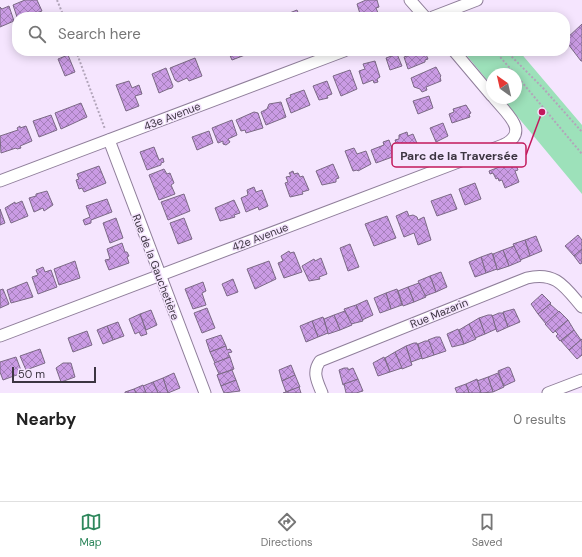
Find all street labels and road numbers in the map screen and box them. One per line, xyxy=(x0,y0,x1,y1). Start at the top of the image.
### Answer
street label: 43e Avenue xyxy=(142,99,202,133)
street label: Rue de la Gauchetière xyxy=(129,212,183,322)
street label: 42e Avenue xyxy=(230,220,290,254)
street label: Rue Mazarin xyxy=(408,295,470,331)

